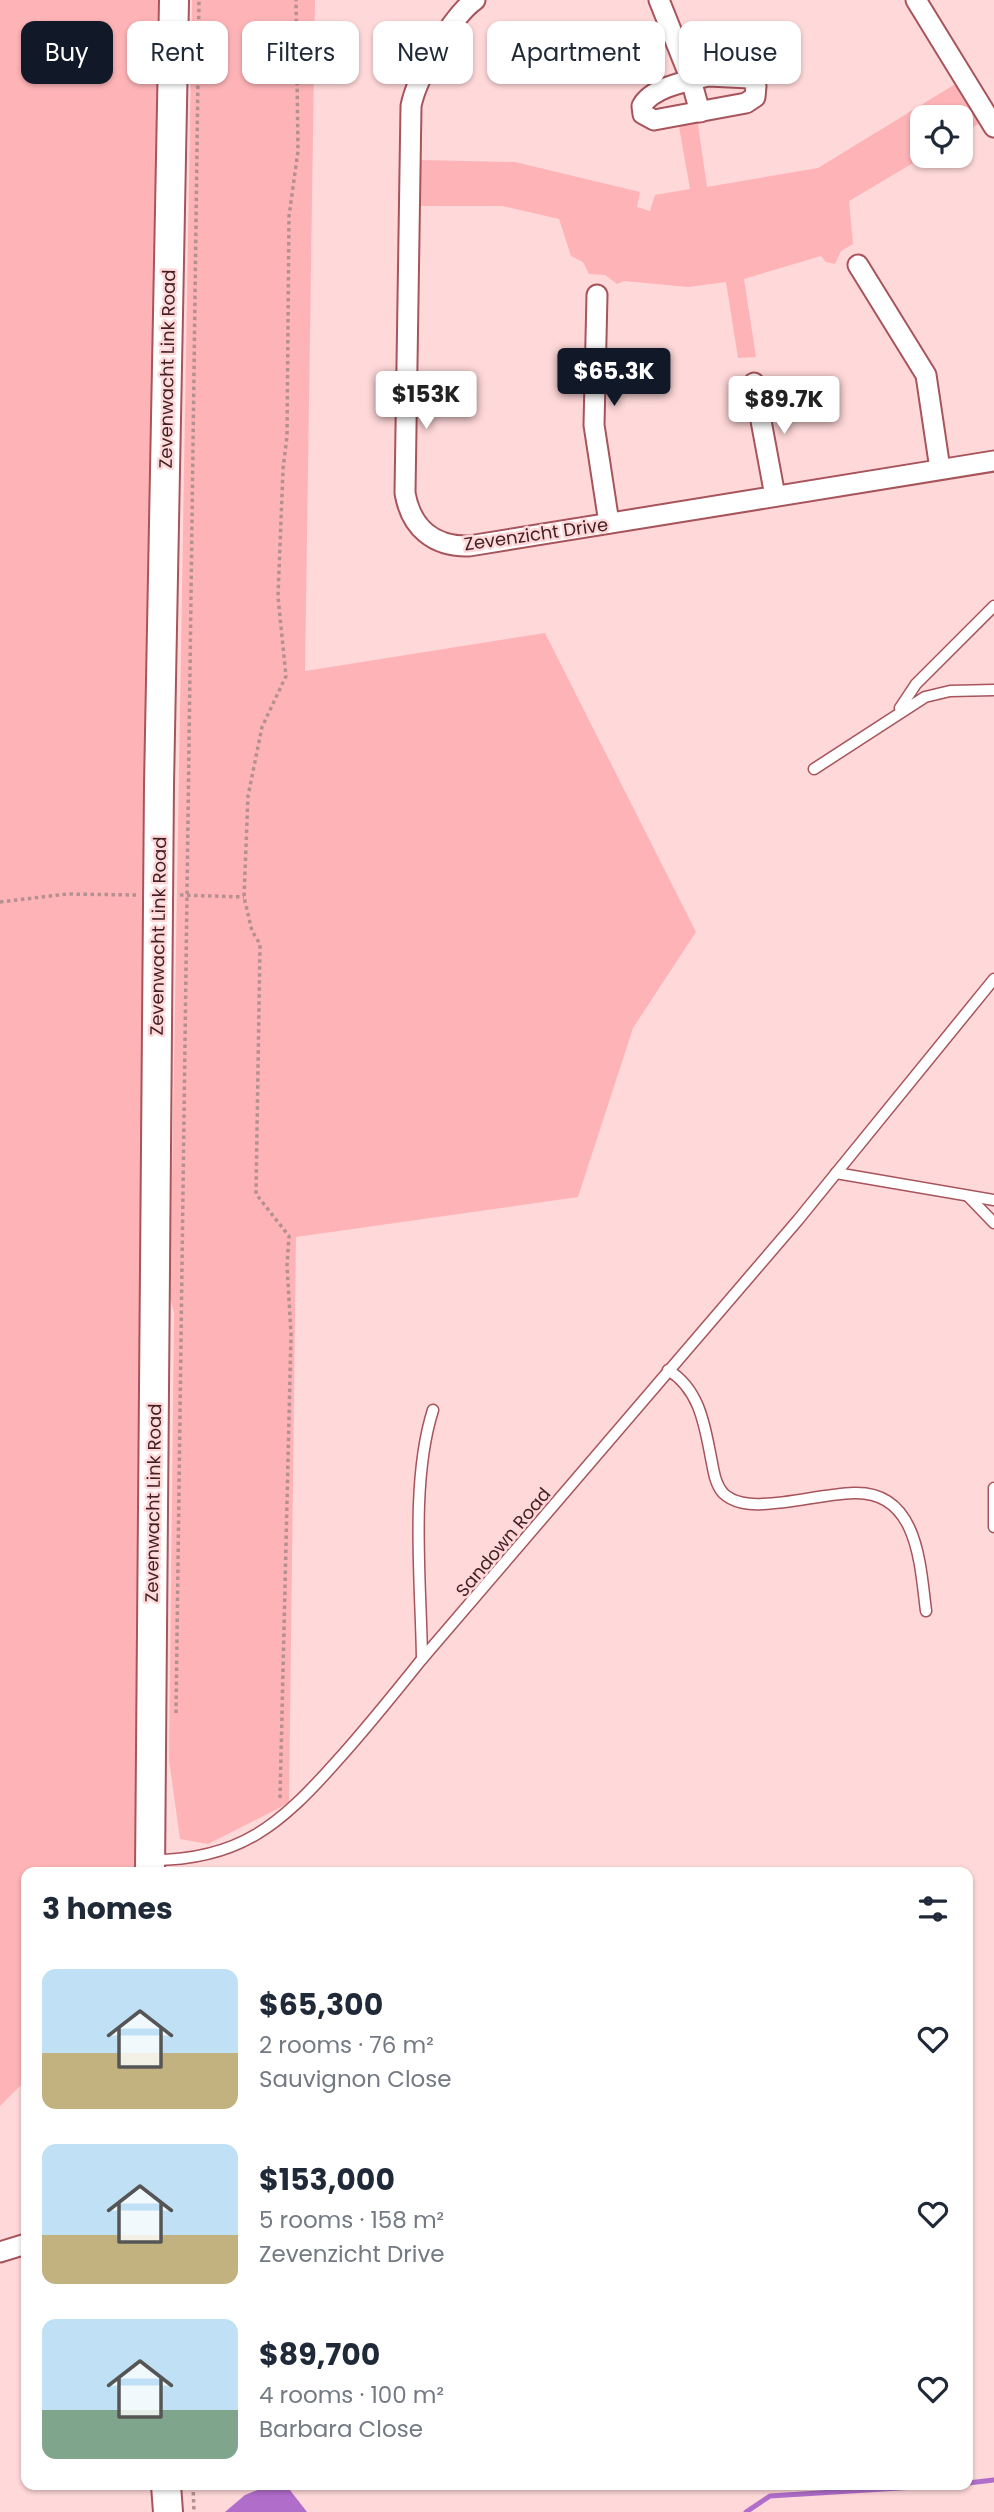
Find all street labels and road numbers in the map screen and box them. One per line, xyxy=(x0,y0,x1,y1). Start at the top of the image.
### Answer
street label: Zevenwacht Link Road xyxy=(153,269,181,469)
street label: Zevenzicht Drive xyxy=(462,512,610,556)
street label: Zevenwacht Link Road xyxy=(144,836,172,1036)
street label: Zevenwacht Link Road xyxy=(139,1403,167,1603)
street label: Sandown Road xyxy=(450,1482,556,1602)

